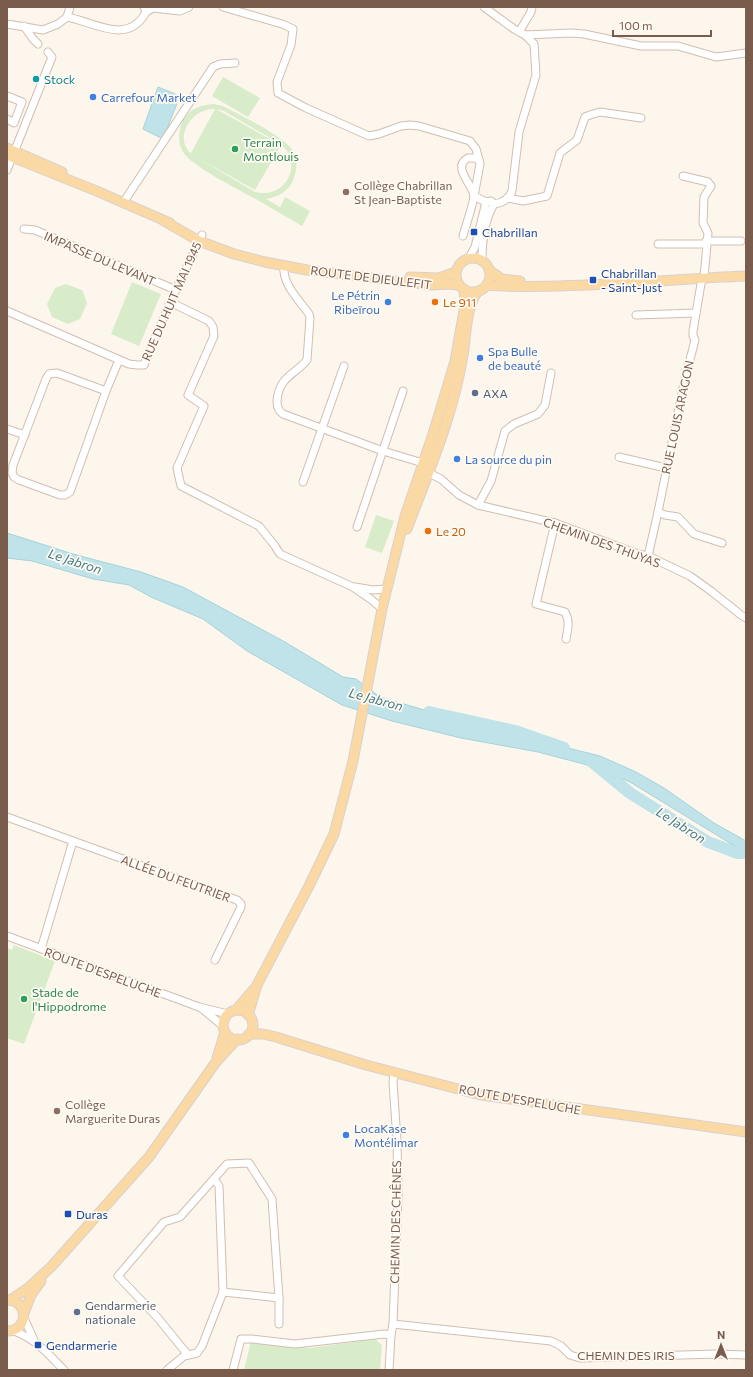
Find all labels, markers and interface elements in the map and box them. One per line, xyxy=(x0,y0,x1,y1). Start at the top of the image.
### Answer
scale bar xyxy=(613,12,711,38)
text: 100 m xyxy=(619,18,653,32)
place label: Stock xyxy=(44,72,76,86)
marker: Stock xyxy=(31,74,41,84)
place label: Carrefour Market xyxy=(101,90,196,104)
marker: Carrefour Market xyxy=(88,92,98,102)
place label: Terrain Montlouis xyxy=(243,135,299,163)
marker: Terrain Montlouis xyxy=(230,144,240,154)
place label: Collège Chabrillan St Jean-Baptiste xyxy=(354,178,452,207)
marker: Collège Chabrillan St Jean-Baptiste xyxy=(341,187,351,197)
place label: Chabrillan xyxy=(482,225,538,239)
marker: Chabrillan xyxy=(469,227,479,237)
street label: IMPASSE DU LEVANT xyxy=(42,228,158,288)
street label: RUE DU HUIT MAI 1945 xyxy=(138,239,204,363)
street label: ROUTE DE DIEULEFIT xyxy=(310,263,433,291)
place label: Chabrillan - Saint-Just xyxy=(601,266,662,295)
marker: Chabrillan - Saint-Just xyxy=(588,275,598,285)
place label: Le Pétrin Ribeïrou xyxy=(331,288,380,316)
place label: Le 911 xyxy=(443,295,476,309)
marker: Le Pétrin Ribeïrou xyxy=(383,297,393,307)
marker: Le 911 xyxy=(430,297,440,307)
place label: Spa Bulle de beauté xyxy=(488,344,541,372)
marker: Spa Bulle de beauté xyxy=(475,353,485,363)
street label: RUE LOUIS ARAGON xyxy=(658,359,696,475)
place label: AXA xyxy=(483,386,508,400)
marker: AXA xyxy=(470,388,480,398)
place label: La source du pin xyxy=(465,452,552,466)
marker: La source du pin xyxy=(452,454,462,464)
street label: CHEMIN DES THUYAS xyxy=(542,514,662,570)
place label: Le 20 xyxy=(436,524,466,538)
marker: Le 20 xyxy=(423,526,433,536)
water label: Le Jabron xyxy=(46,545,104,577)
water label: Le Jabron xyxy=(347,684,405,714)
water label: Le Jabron xyxy=(653,804,709,846)
street label: ALLÉE DU FEUTRIER xyxy=(119,852,233,904)
street label: ROUTE D'ESPELUCHE xyxy=(43,944,163,1000)
place label: Stade de l'Hippodrome xyxy=(32,985,106,1013)
marker: Stade de l'Hippodrome xyxy=(19,994,29,1004)
street label: ROUTE D'ESPELUCHE xyxy=(458,1081,582,1117)
place label: Collège Marguerite Duras xyxy=(65,1097,160,1125)
marker: Collège Marguerite Duras xyxy=(52,1106,62,1116)
place label: LocaKase Montélimar xyxy=(354,1121,419,1149)
marker: LocaKase Montélimar xyxy=(341,1130,351,1140)
street label: CHEMIN DES CHÊNES xyxy=(387,1160,403,1284)
place label: Duras xyxy=(76,1207,108,1221)
marker: Duras xyxy=(63,1209,73,1219)
place label: Gendarmerie nationale xyxy=(85,1298,156,1326)
marker: Gendarmerie nationale xyxy=(72,1307,82,1317)
north arrow xyxy=(701,1325,741,1365)
text: N xyxy=(717,1328,725,1341)
place label: Gendarmerie xyxy=(46,1338,117,1352)
marker: Gendarmerie xyxy=(33,1340,43,1350)
street label: CHEMIN DES IRIS xyxy=(577,1348,675,1362)

